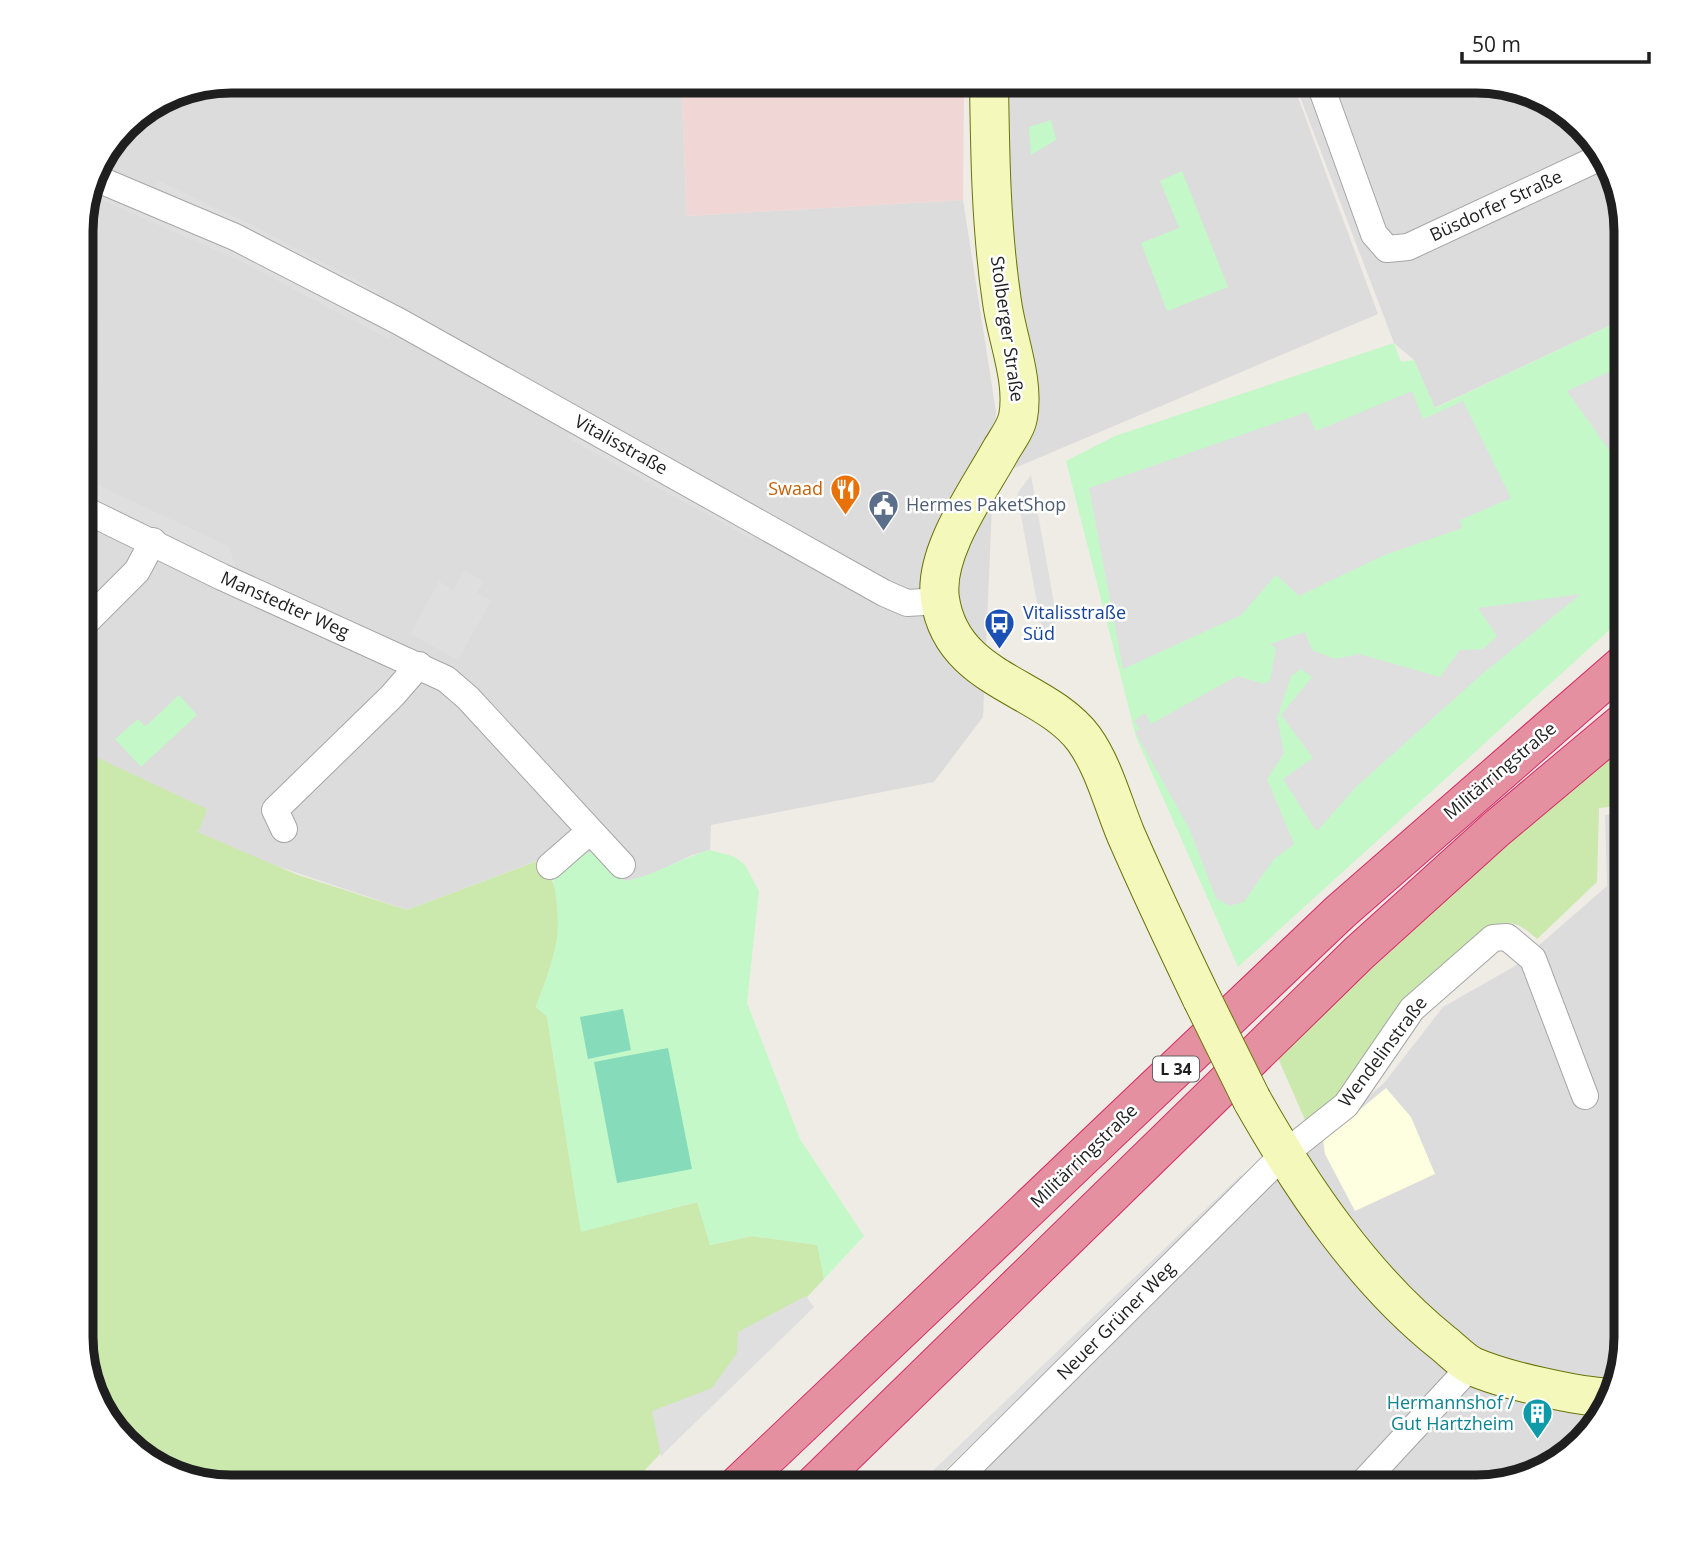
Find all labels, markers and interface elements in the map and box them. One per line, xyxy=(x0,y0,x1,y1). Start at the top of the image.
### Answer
scale bar xyxy=(1462,21,1649,65)
text: 50 m xyxy=(1472,30,1521,58)
street label: Büsdorfer Straße xyxy=(1425,164,1566,246)
street label: Stolberger Straße xyxy=(986,254,1030,403)
street label: Vitalisstraße xyxy=(571,409,672,480)
restaurant icon: Swaad xyxy=(829,472,863,516)
place label: Swaad xyxy=(768,476,823,500)
public building icon: Hermes PaketShop xyxy=(866,488,900,532)
place label: Hermes PaketShop xyxy=(906,492,1066,516)
street label: Manstedter Weg xyxy=(217,565,354,643)
place label: Vitalisstraße Süd xyxy=(1023,600,1126,645)
bus stop icon: Vitalisstraße Süd xyxy=(983,606,1017,650)
street label: Militärringstraße xyxy=(1438,716,1561,824)
street label: Wendelinstraße xyxy=(1333,991,1432,1112)
road number: L 34 xyxy=(1153,1056,1199,1082)
street label: Militärringstraße xyxy=(1025,1098,1142,1213)
street label: Neuer Grüner Weg xyxy=(1051,1256,1180,1385)
place label: Hermannshof / Gut Hartzheim xyxy=(1387,1390,1514,1435)
building icon: Hermannshof / Gut Hartzheim xyxy=(1520,1396,1554,1440)

